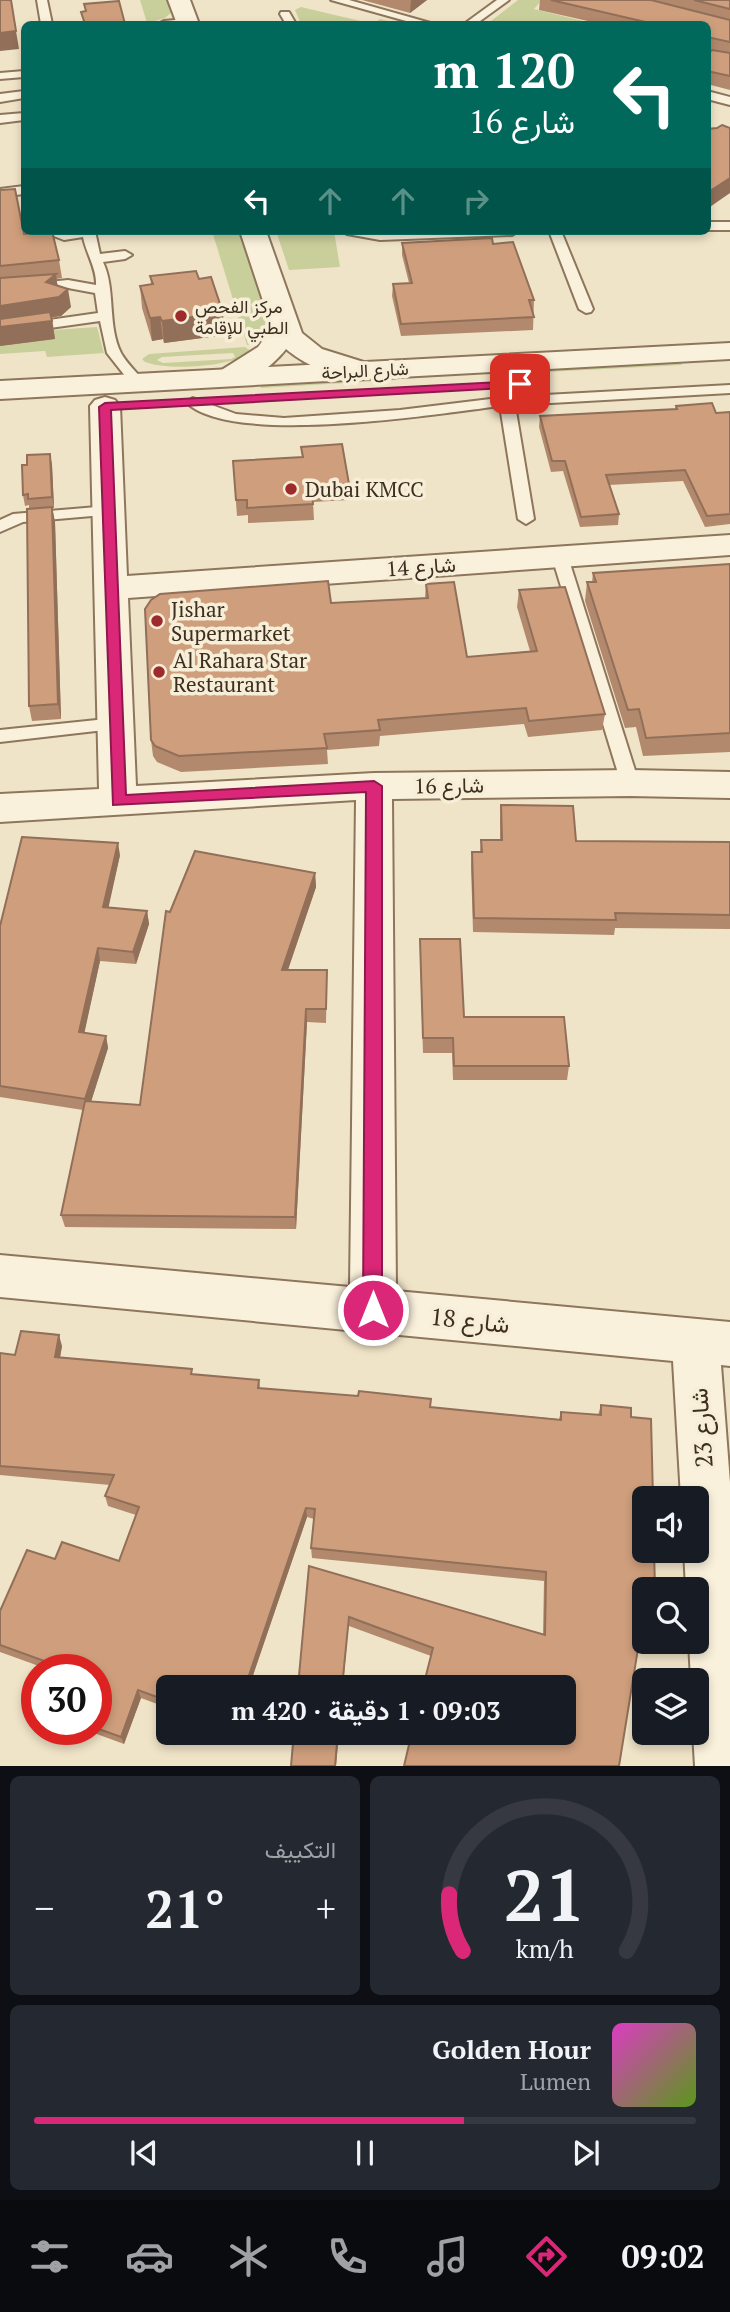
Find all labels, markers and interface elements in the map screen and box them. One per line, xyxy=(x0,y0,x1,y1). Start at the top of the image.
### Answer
text: 120 m xyxy=(433,37,575,102)
icon: left xyxy=(599,49,690,140)
text: شارع 16 xyxy=(469,100,575,142)
icon: left xyxy=(238,182,276,220)
icon: ahead xyxy=(311,182,349,220)
icon: ahead xyxy=(384,182,422,220)
icon: right xyxy=(457,182,495,220)
place label: مركز الفحص الطبي للإقامة xyxy=(195,294,288,343)
marker: مركز الفحص الطبي للإقامة xyxy=(173,308,189,324)
pin xyxy=(490,354,550,414)
street label: شارع البراحة xyxy=(321,356,409,385)
icon: arrive xyxy=(501,365,539,403)
place label: Dubai KMCC xyxy=(305,475,424,503)
marker: Dubai KMCC xyxy=(283,481,299,497)
street label: شارع 14 xyxy=(385,550,457,583)
place label: Jishar Supermarket xyxy=(171,595,291,647)
marker: Jishar Supermarket xyxy=(149,613,165,629)
place label: Al Rahara Star Restaurant xyxy=(173,646,307,698)
marker: Al Rahara Star Restaurant xyxy=(151,664,167,680)
street label: شارع 16 xyxy=(414,770,484,801)
position arrow xyxy=(336,1273,410,1347)
street label: شارع 18 xyxy=(429,1300,511,1341)
street label: شارع 23 xyxy=(682,1387,721,1469)
map controls xyxy=(632,1486,709,1745)
button: sound xyxy=(632,1486,709,1563)
button: search xyxy=(632,1577,709,1654)
speed limit sign: 30 xyxy=(21,1654,112,1745)
button: layers xyxy=(632,1668,709,1745)
text: 09:03 · 1 دقيقة · 420 m xyxy=(231,1693,501,1727)
text: التكييف xyxy=(265,1834,336,1865)
text: 21 xyxy=(504,1846,586,1943)
text: 21° xyxy=(145,1874,225,1943)
text: − xyxy=(34,1883,54,1933)
text: + xyxy=(316,1883,336,1933)
text: km/h xyxy=(516,1932,574,1965)
text: Golden Hour xyxy=(432,2032,591,2066)
text: Lumen xyxy=(520,2066,591,2097)
icon: previous xyxy=(125,2134,163,2172)
icon: pause xyxy=(346,2134,384,2172)
icon: next xyxy=(567,2134,605,2172)
icon: filters xyxy=(25,2232,74,2281)
icon: car xyxy=(125,2232,174,2281)
icon: climate xyxy=(224,2232,273,2281)
icon: phone xyxy=(323,2232,372,2281)
icon: music xyxy=(423,2232,472,2281)
icon: directions xyxy=(522,2232,571,2281)
text: 09:02 xyxy=(622,2235,705,2277)

